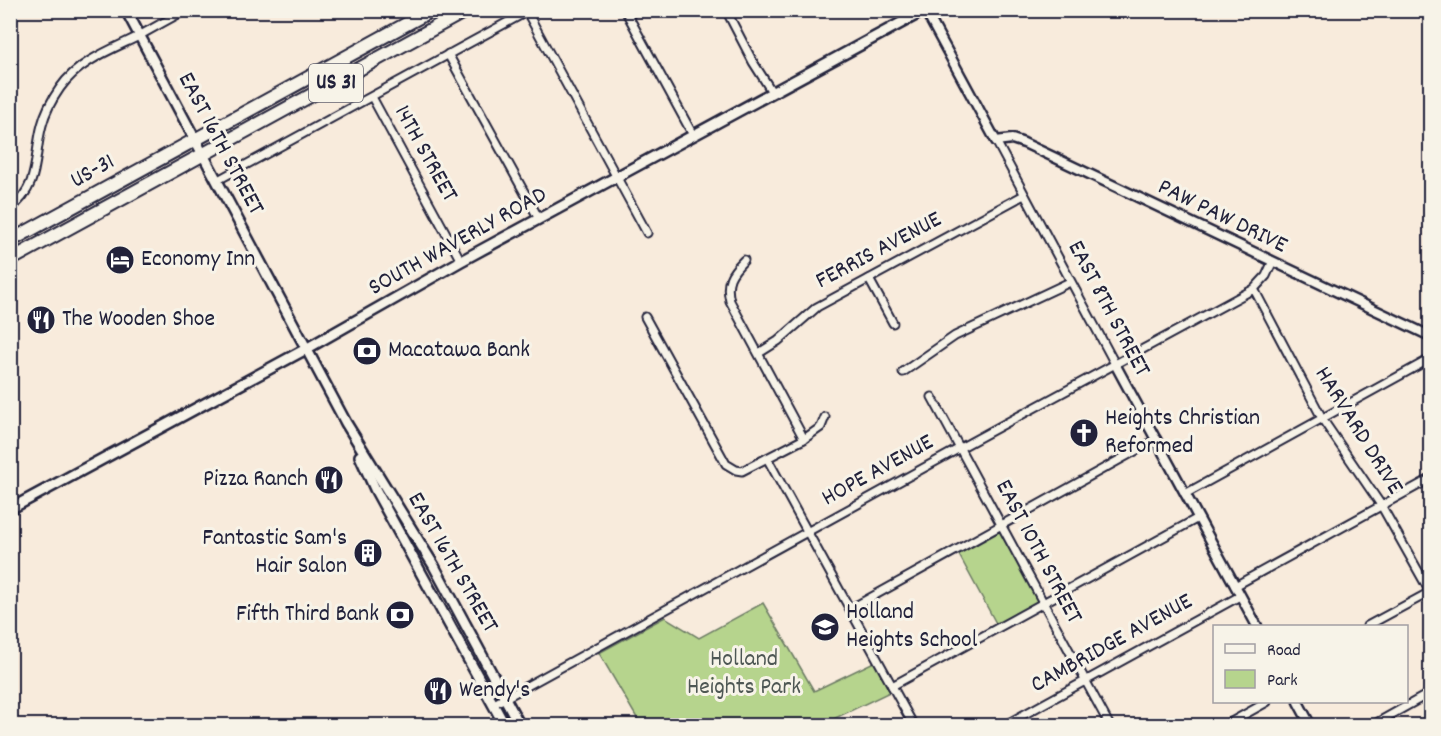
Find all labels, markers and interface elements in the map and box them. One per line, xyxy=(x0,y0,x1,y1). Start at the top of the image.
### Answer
road number: US 31 xyxy=(309,64,363,102)
street label: EAST 16TH STREET xyxy=(168,67,272,222)
street label: 14TH STREET xyxy=(384,99,466,209)
street label: US-31 xyxy=(65,146,121,198)
street label: PAW PAW DRIVE xyxy=(1151,171,1293,263)
street label: SOUTH WAVERLY ROAD xyxy=(363,179,553,305)
street label: FERRIS AVENUE xyxy=(810,203,948,298)
street label: EAST 8TH STREET xyxy=(1058,235,1158,384)
place label: Economy Inn xyxy=(141,243,255,277)
hotel icon: Economy Inn xyxy=(104,244,136,276)
place label: The Wooden Shoe xyxy=(62,303,215,337)
restaurant icon: The Wooden Shoe xyxy=(25,304,57,336)
place label: Macatawa Bank xyxy=(388,334,530,368)
bank icon: Macatawa Bank xyxy=(351,335,383,367)
street label: HARVARD DRIVE xyxy=(1305,360,1411,502)
place label: Heights Christian Reformed xyxy=(1105,402,1260,464)
church icon: Heights Christian Reformed xyxy=(1068,417,1100,449)
street label: HOPE AVENUE xyxy=(816,426,940,516)
place label: Pizza Ranch xyxy=(203,463,308,497)
restaurant icon: Pizza Ranch xyxy=(313,464,345,496)
street label: EAST 10TH STREET xyxy=(986,474,1090,630)
street label: EAST 16TH STREET xyxy=(398,486,506,640)
place label: Fantastic Sam's Hair Salon xyxy=(202,522,347,584)
building icon: Fantastic Sam's Hair Salon xyxy=(352,537,384,569)
street label: CAMBRIDGE AVENUE xyxy=(1025,585,1199,703)
place label: Holland Heights School xyxy=(846,596,978,658)
place label: Fifth Third Bank xyxy=(236,598,379,632)
bank icon: Fifth Third Bank xyxy=(384,599,416,631)
school or university icon: Holland Heights School xyxy=(809,611,841,643)
legend xyxy=(1213,625,1408,703)
text: Road xyxy=(1267,639,1301,664)
park label: Holland Heights Park xyxy=(687,643,801,705)
text: Park xyxy=(1267,669,1298,694)
place label: Wendy's xyxy=(459,674,530,708)
restaurant icon: Wendy's xyxy=(422,675,454,707)

